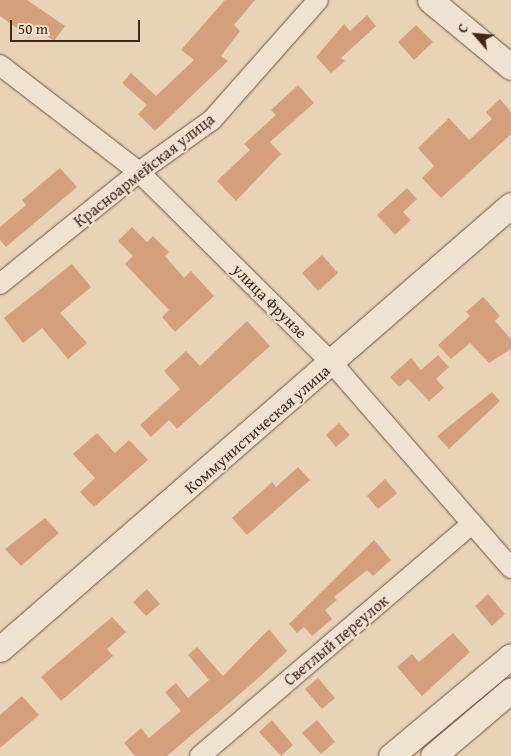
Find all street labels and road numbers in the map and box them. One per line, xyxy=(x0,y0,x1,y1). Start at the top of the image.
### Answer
street label: Красноармейская улица xyxy=(70,109,218,231)
street label: улица Фрунзе xyxy=(229,260,311,342)
street label: Коммунистическая улица xyxy=(180,361,334,497)
street label: Светлый переулок xyxy=(280,591,392,689)

